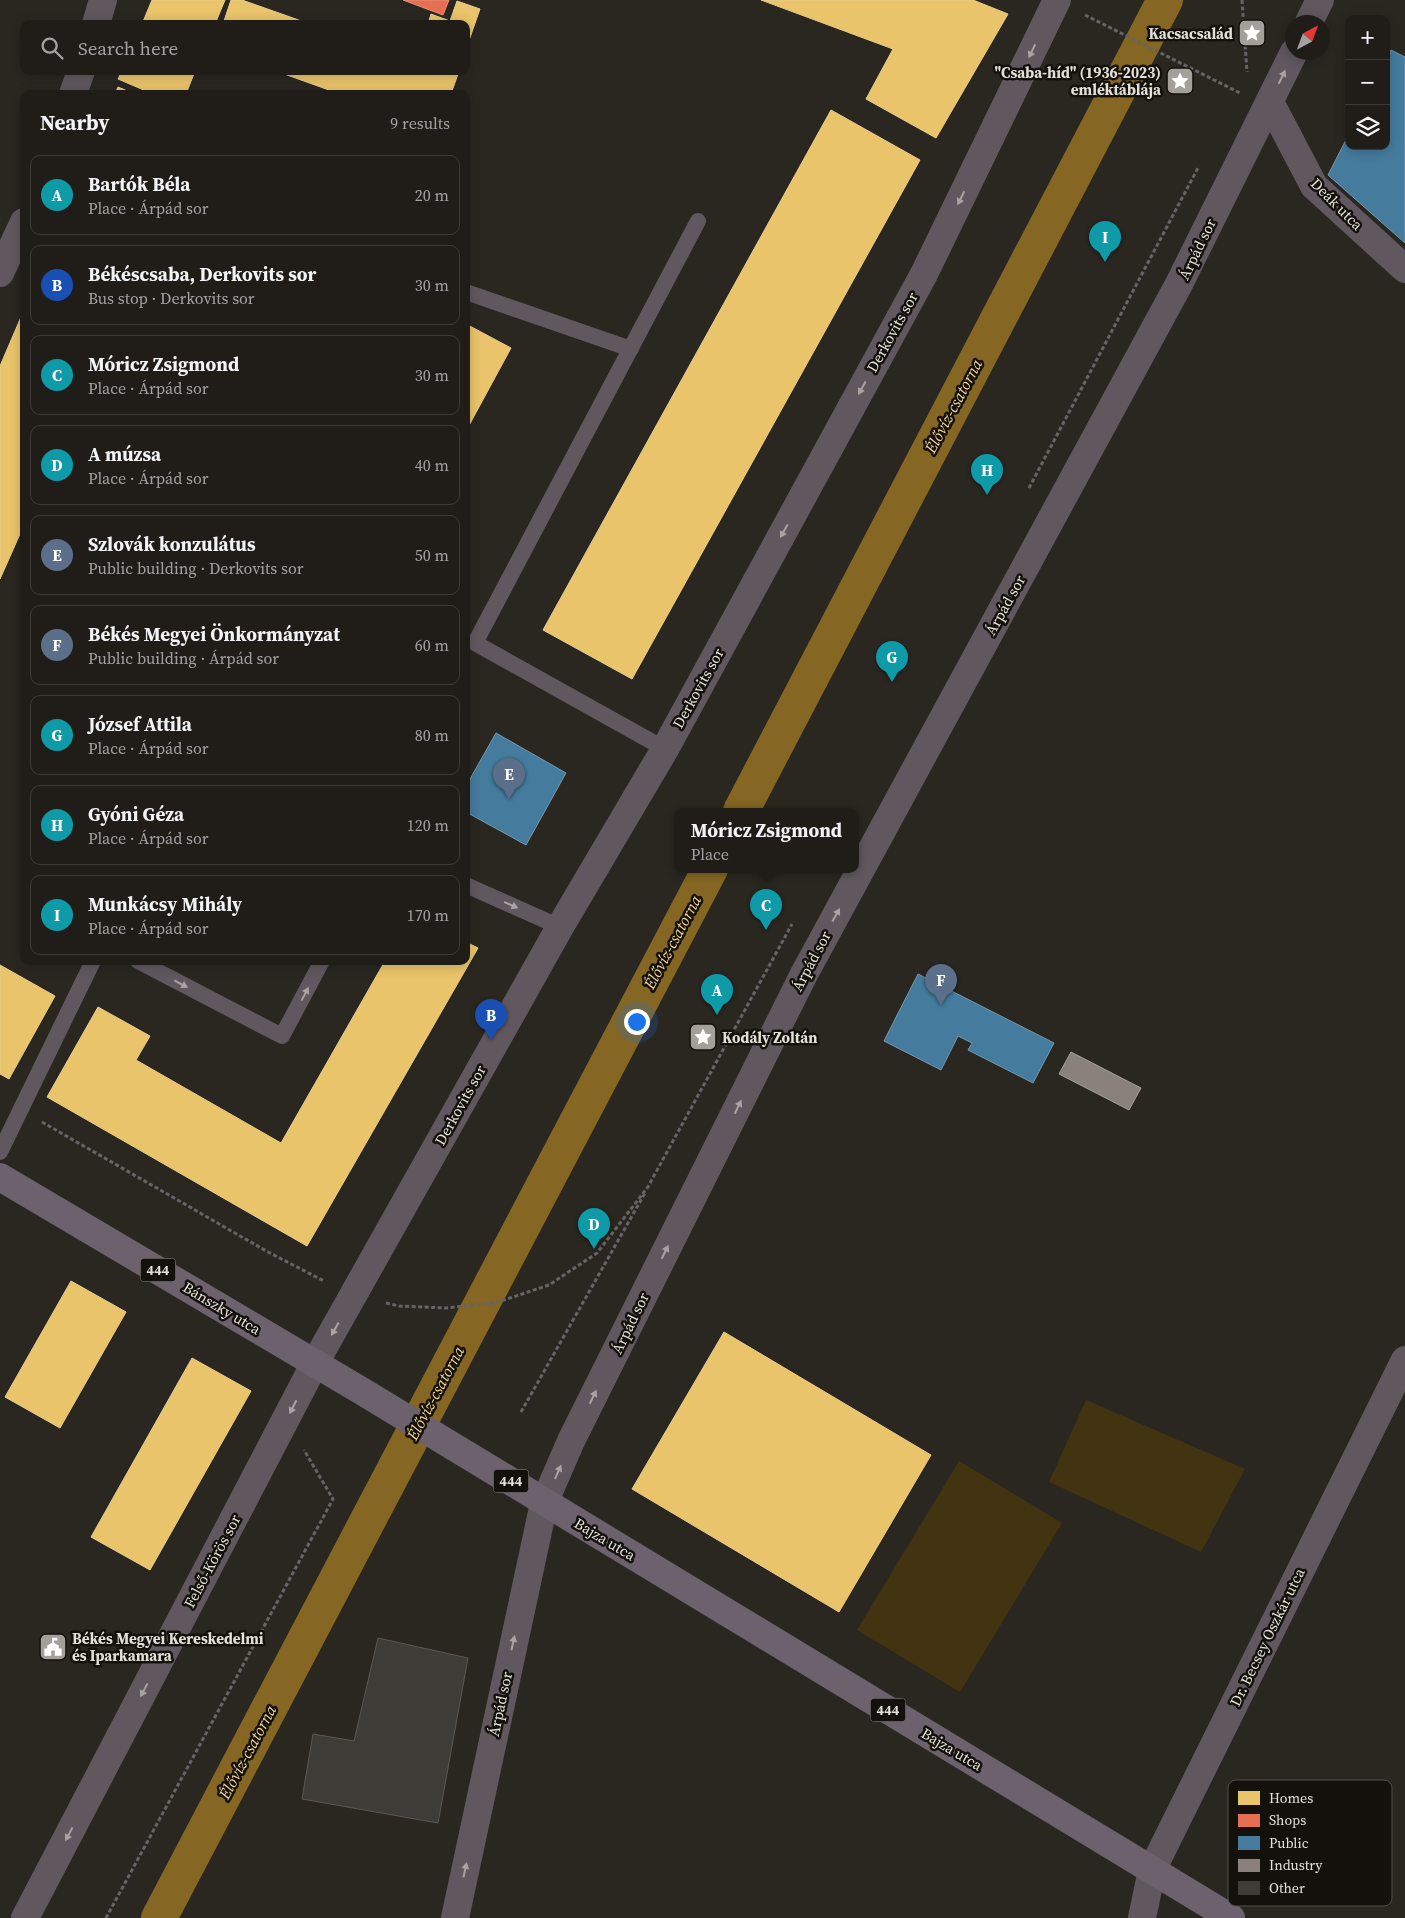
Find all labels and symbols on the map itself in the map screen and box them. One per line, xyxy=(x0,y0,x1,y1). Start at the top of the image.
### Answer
north arrow xyxy=(1285,15,1330,60)
place icon: Kacsacsalád xyxy=(1237,18,1267,48)
place label: Kacsacsalád xyxy=(1148,23,1233,44)
one-way arrow xyxy=(1028,44,1036,58)
place label: "Csaba‑híd" (1936-2023) emléktáblája xyxy=(995,62,1162,100)
place icon: "Csaba‑híd" (1936-2023) emléktáblája xyxy=(1165,66,1195,96)
one-way arrow xyxy=(1278,70,1286,84)
street label: Deák utca xyxy=(1306,173,1368,235)
one-way arrow xyxy=(957,190,965,205)
street label: Árpád sor xyxy=(1173,214,1221,283)
pin: I xyxy=(1089,221,1121,262)
street label: Derkovits sor xyxy=(861,288,923,376)
water label: Élővíz-csatorna xyxy=(918,355,987,458)
one-way arrow xyxy=(857,381,866,395)
pin: H xyxy=(971,454,1003,495)
one-way arrow xyxy=(780,523,788,538)
street label: Árpád sor xyxy=(980,571,1030,639)
pin: G xyxy=(876,641,908,682)
street label: Derkovits sor xyxy=(667,644,729,732)
pin: E xyxy=(493,758,525,799)
pin: C xyxy=(750,889,782,930)
water label: Élővíz-csatorna xyxy=(637,891,706,994)
one-way arrow xyxy=(504,901,518,909)
one-way arrow xyxy=(832,908,840,923)
street label: Árpád sor xyxy=(786,926,836,995)
pin: F xyxy=(925,964,957,1005)
pin: A xyxy=(701,974,733,1015)
one-way arrow xyxy=(174,980,188,988)
one-way arrow xyxy=(301,986,309,1001)
pin: B xyxy=(475,999,507,1040)
your location xyxy=(624,1009,650,1035)
place icon: Kodály Zoltán xyxy=(688,1022,718,1052)
place label: Kodály Zoltán xyxy=(722,1027,817,1048)
street label: Derkovits sor xyxy=(429,1061,491,1149)
one-way arrow xyxy=(734,1099,742,1114)
pin: D xyxy=(578,1208,610,1249)
one-way arrow xyxy=(661,1245,669,1259)
road number: 444 xyxy=(140,1258,176,1282)
street label: Bánszky utca xyxy=(179,1276,265,1340)
street label: Árpád sor xyxy=(606,1288,654,1357)
one-way arrow xyxy=(330,1322,339,1335)
water label: Élővíz-csatorna xyxy=(400,1342,469,1445)
one-way arrow xyxy=(589,1390,597,1405)
one-way arrow xyxy=(289,1399,297,1414)
one-way arrow xyxy=(554,1465,562,1479)
road number: 444 xyxy=(494,1470,528,1492)
street label: Felső-Körös sor xyxy=(179,1510,246,1611)
street label: Bajza utca xyxy=(571,1513,640,1566)
street label: Dr. Becsey Oszkár utca xyxy=(1224,1564,1310,1710)
place label: Békés Megyei Kereskedelmi és Iparkamara xyxy=(72,1628,264,1666)
public building icon: Békés Megyei Kereskedelmi és Iparkamara xyxy=(38,1632,68,1662)
one-way arrow xyxy=(509,1635,517,1650)
street label: Árpád sor xyxy=(483,1669,517,1738)
one-way arrow xyxy=(140,1683,148,1697)
road number: 444 xyxy=(870,1698,906,1722)
water label: Élővíz-csatorna xyxy=(212,1701,281,1804)
street label: Bajza utca xyxy=(918,1723,987,1776)
legend xyxy=(1228,1780,1392,1906)
text: Homes xyxy=(1269,1788,1313,1808)
text: Shops xyxy=(1269,1810,1306,1830)
one-way arrow xyxy=(65,1827,73,1841)
text: Public xyxy=(1269,1833,1309,1853)
text: Industry xyxy=(1269,1855,1323,1875)
one-way arrow xyxy=(461,1863,469,1878)
text: Other xyxy=(1269,1878,1305,1898)

